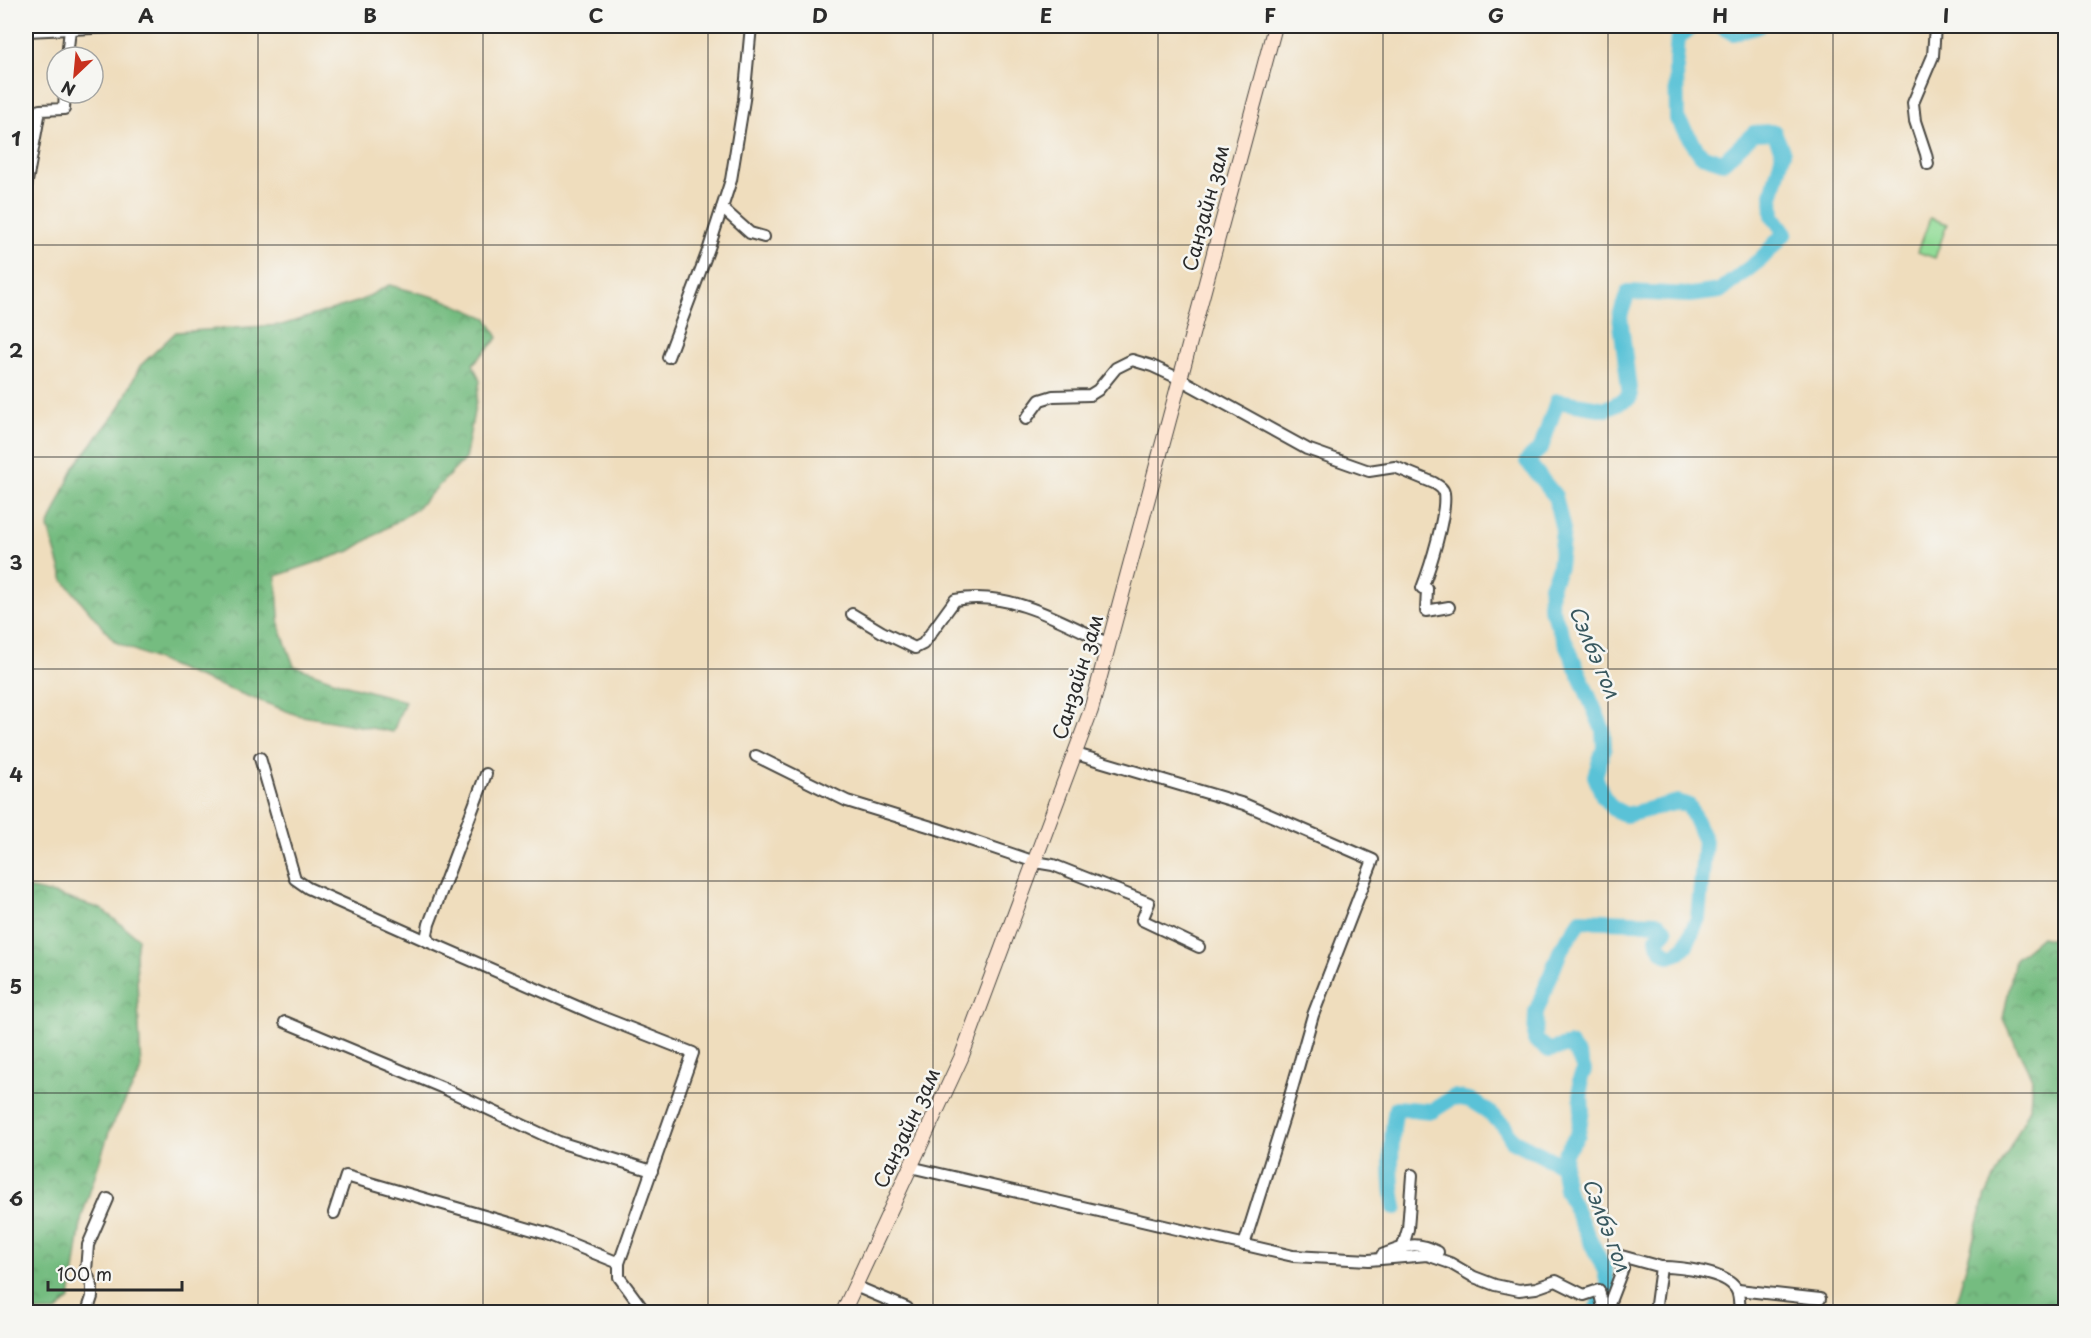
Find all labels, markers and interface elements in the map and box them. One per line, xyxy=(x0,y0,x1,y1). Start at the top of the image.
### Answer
text: A xyxy=(138,0,154,30)
text: B xyxy=(363,0,377,30)
text: C xyxy=(588,0,604,30)
text: D xyxy=(812,0,828,30)
text: E xyxy=(1040,0,1052,30)
text: F xyxy=(1264,0,1276,30)
text: G xyxy=(1488,0,1504,30)
text: H xyxy=(1712,0,1728,30)
text: I xyxy=(1943,0,1949,30)
north arrow xyxy=(45,45,105,105)
text: N xyxy=(57,76,79,103)
text: 1 xyxy=(11,123,21,153)
street label: Санзайн зам xyxy=(1174,141,1236,275)
text: 2 xyxy=(9,335,23,365)
text: 3 xyxy=(9,547,23,577)
water label: Сэлбэ гол xyxy=(1562,600,1630,703)
street label: Санзайн зам xyxy=(1044,610,1110,743)
text: 4 xyxy=(9,759,23,789)
text: 5 xyxy=(10,971,22,1001)
street label: Санзайн зам xyxy=(865,1062,947,1193)
water label: Сэлбэ гол xyxy=(1575,1173,1640,1276)
text: 6 xyxy=(9,1183,23,1213)
scale bar xyxy=(48,1254,182,1292)
text: 100 m xyxy=(57,1260,112,1287)

